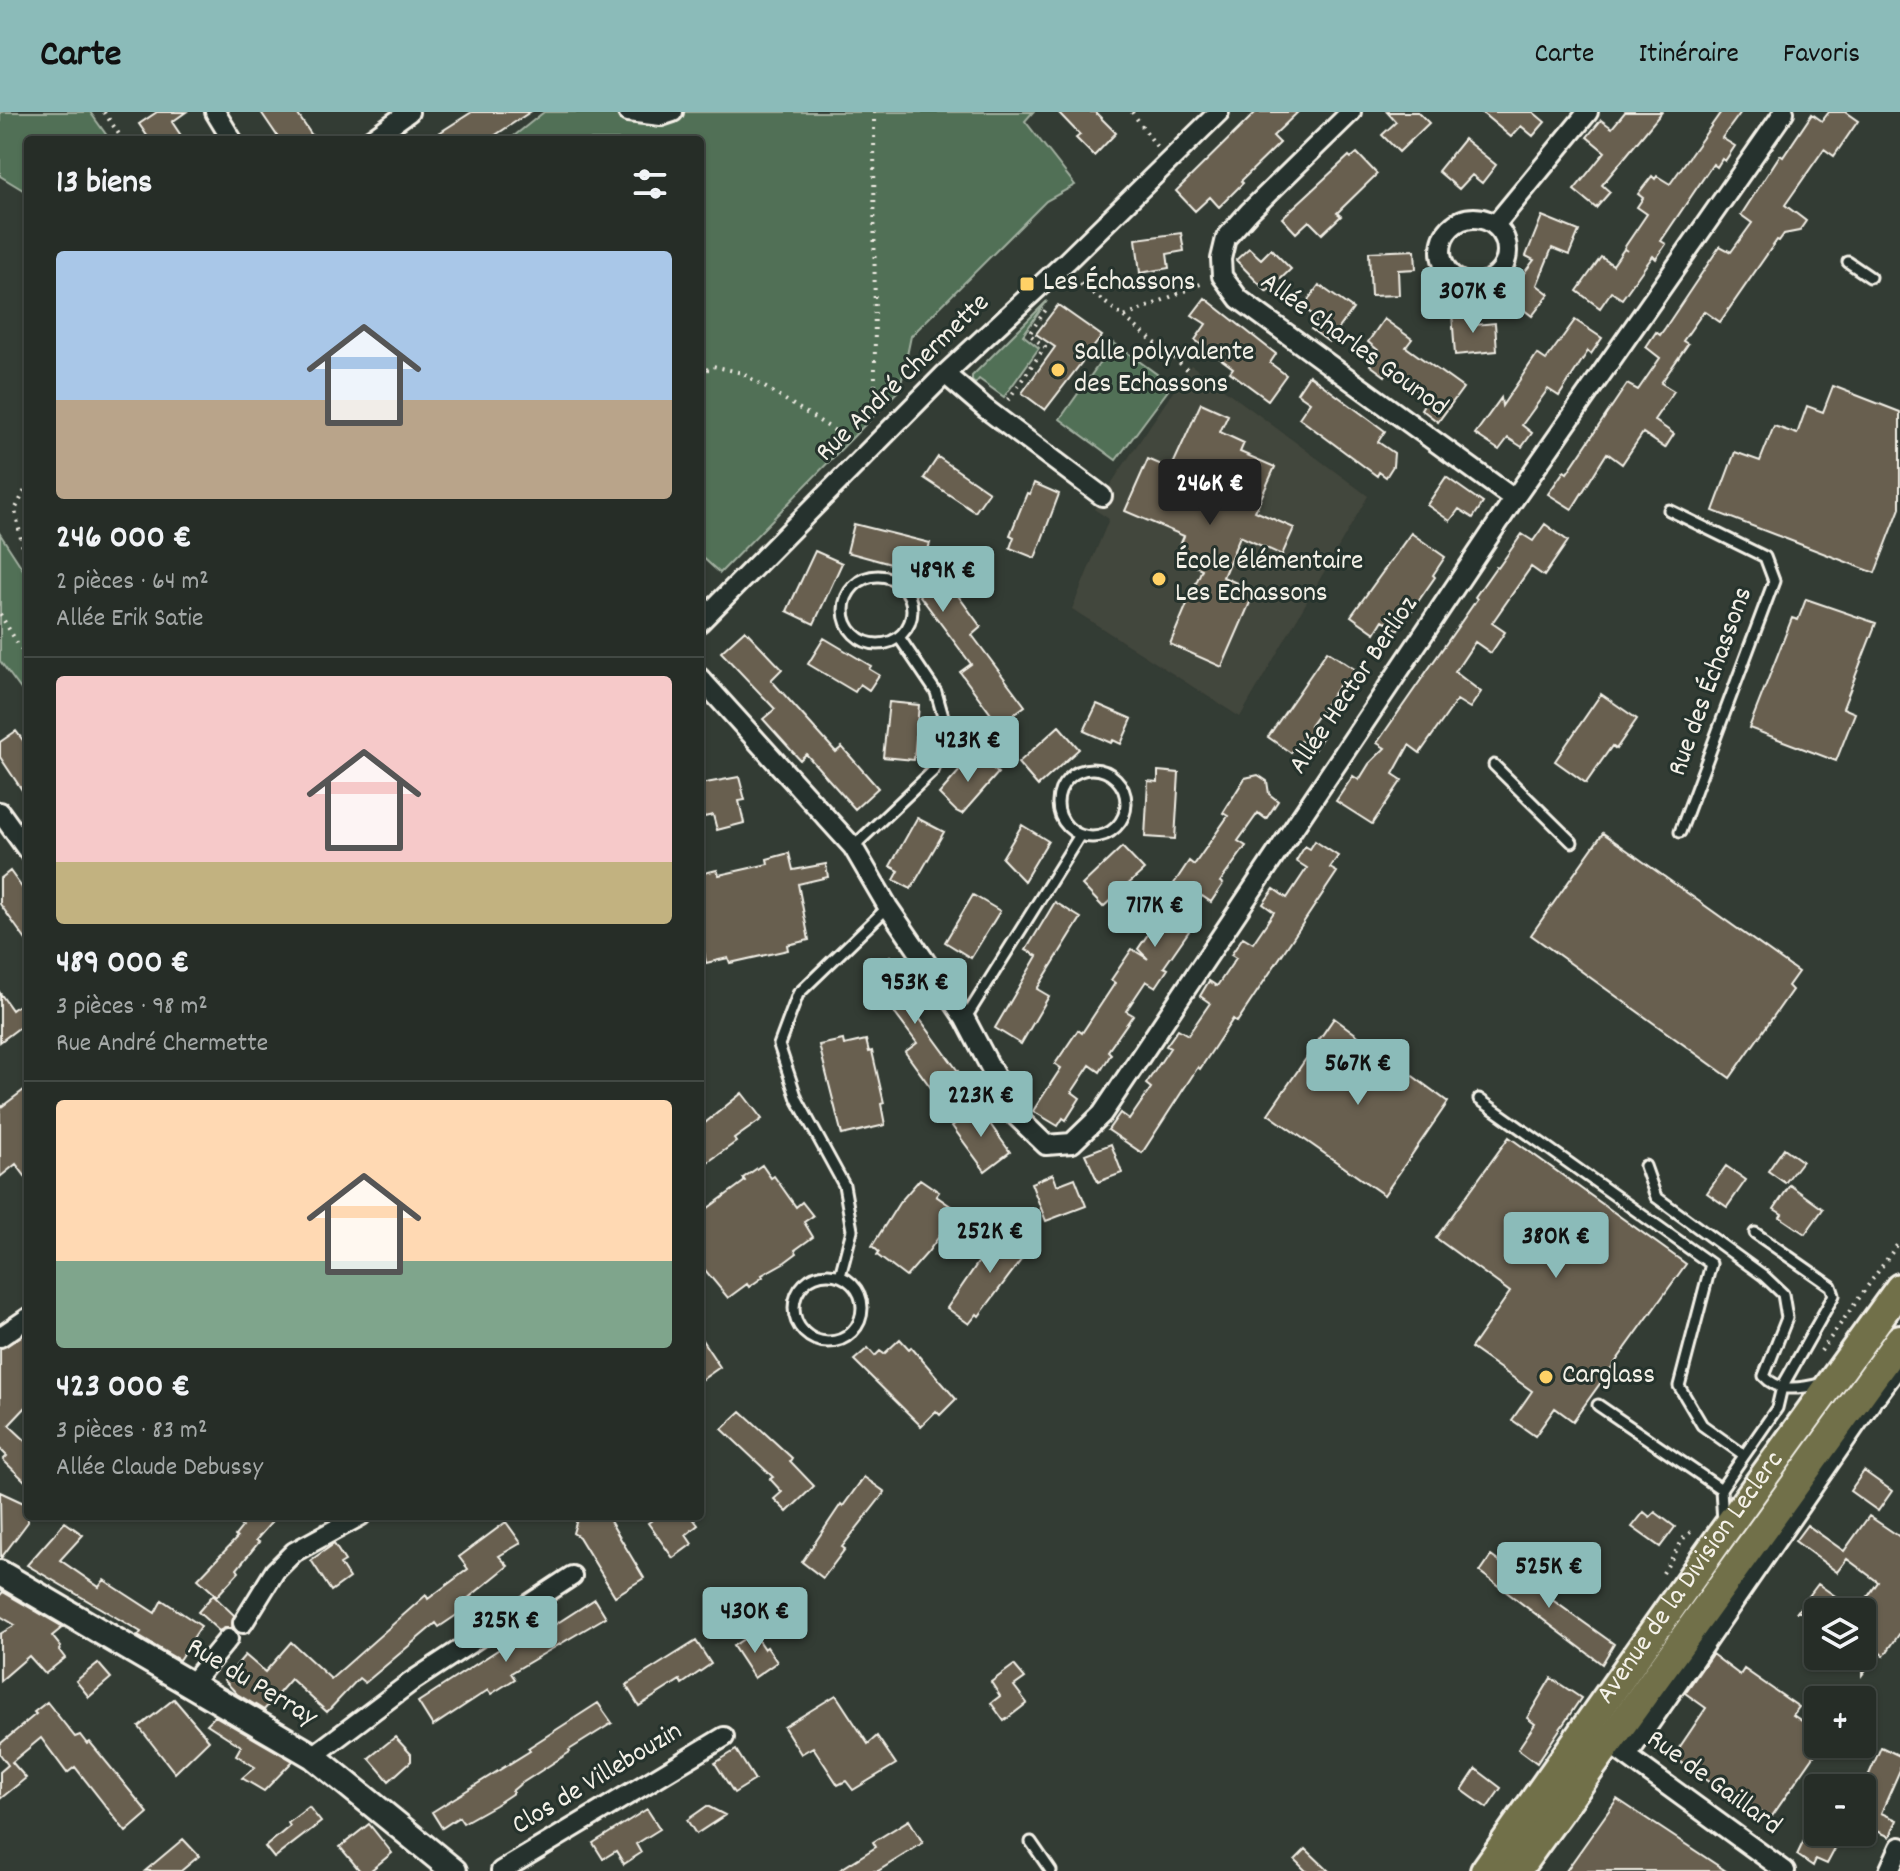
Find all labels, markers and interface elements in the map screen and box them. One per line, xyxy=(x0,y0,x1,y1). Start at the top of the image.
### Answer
text: Carte xyxy=(40,29,121,84)
text: Carte xyxy=(1534,36,1594,76)
text: Itinéraire xyxy=(1638,36,1739,76)
text: Favoris xyxy=(1783,36,1860,76)
text: 13 biens xyxy=(56,160,152,209)
icon: filters xyxy=(628,162,672,206)
place label: Les Échassons xyxy=(1043,264,1196,304)
street label: Allée Charles Gounod xyxy=(1251,264,1455,428)
pin: 307K € xyxy=(1408,267,1538,335)
text: 307K € xyxy=(1439,274,1507,311)
marker: Les Échassons xyxy=(1018,275,1036,293)
street label: Rue André Chermette xyxy=(808,285,1000,473)
icon: home xyxy=(292,303,436,447)
place label: Salle polyvalente des Echassons xyxy=(1074,334,1254,406)
marker: Salle polyvalente des Echassons xyxy=(1049,361,1067,379)
pin: 246K € xyxy=(1145,459,1275,527)
text: 246K € xyxy=(1176,466,1244,503)
text: 246 000 € xyxy=(56,515,192,564)
place label: École élémentaire Les Echassons xyxy=(1175,543,1363,615)
pin: 489K € xyxy=(878,546,1008,614)
text: 489K € xyxy=(910,553,976,590)
text: 2 pièces · 64 m² xyxy=(56,564,209,601)
marker: École élémentaire Les Echassons xyxy=(1150,570,1168,588)
street label: Rue des Échassons xyxy=(1659,582,1765,782)
street label: Allée Hector Berlioz xyxy=(1280,588,1430,783)
text: Allée Erik Satie xyxy=(56,601,203,638)
pin: 423K € xyxy=(903,716,1033,784)
text: 423K € xyxy=(935,723,1001,760)
icon: home xyxy=(292,728,436,872)
pin: 717K € xyxy=(1090,881,1220,949)
text: 717K € xyxy=(1126,888,1184,925)
text: 489 000 € xyxy=(56,940,189,989)
pin: 953K € xyxy=(850,958,980,1026)
text: 953K € xyxy=(881,965,949,1002)
text: 3 pièces · 98 m² xyxy=(56,989,208,1026)
text: Rue André Chermette xyxy=(56,1026,268,1063)
pin: 567K € xyxy=(1293,1039,1423,1107)
text: 567K € xyxy=(1324,1046,1392,1083)
pin: 223K € xyxy=(916,1071,1046,1139)
text: 223K € xyxy=(948,1078,1014,1115)
icon: home xyxy=(292,1152,436,1296)
pin: 252K € xyxy=(925,1207,1055,1275)
pin: 380K € xyxy=(1491,1212,1621,1280)
text: 252K € xyxy=(956,1214,1024,1251)
text: 380K € xyxy=(1522,1219,1590,1256)
place label: Carglass xyxy=(1562,1357,1655,1397)
text: 423 000 € xyxy=(56,1364,190,1413)
marker: Carglass xyxy=(1537,1368,1555,1386)
text: 3 pièces · 83 m² xyxy=(56,1413,207,1450)
street label: Avenue de la Division Leclerc xyxy=(1588,1444,1795,1713)
text: Allée Claude Debussy xyxy=(56,1450,263,1487)
pin: 525K € xyxy=(1484,1542,1614,1610)
text: 525K € xyxy=(1515,1549,1583,1586)
pin: 430K € xyxy=(690,1587,820,1655)
text: 430K € xyxy=(721,1594,789,1631)
pin: 325K € xyxy=(441,1596,571,1664)
map controls xyxy=(1804,1598,1876,1846)
button: layers xyxy=(1804,1598,1876,1670)
text: 325K € xyxy=(472,1603,540,1640)
street label: Rue du Perray xyxy=(178,1629,325,1739)
button: + xyxy=(1804,1686,1876,1758)
street label: Clos de Villebouzin xyxy=(505,1713,691,1847)
street label: Rue de Gaillard xyxy=(1637,1721,1789,1847)
button: − xyxy=(1804,1774,1876,1846)

